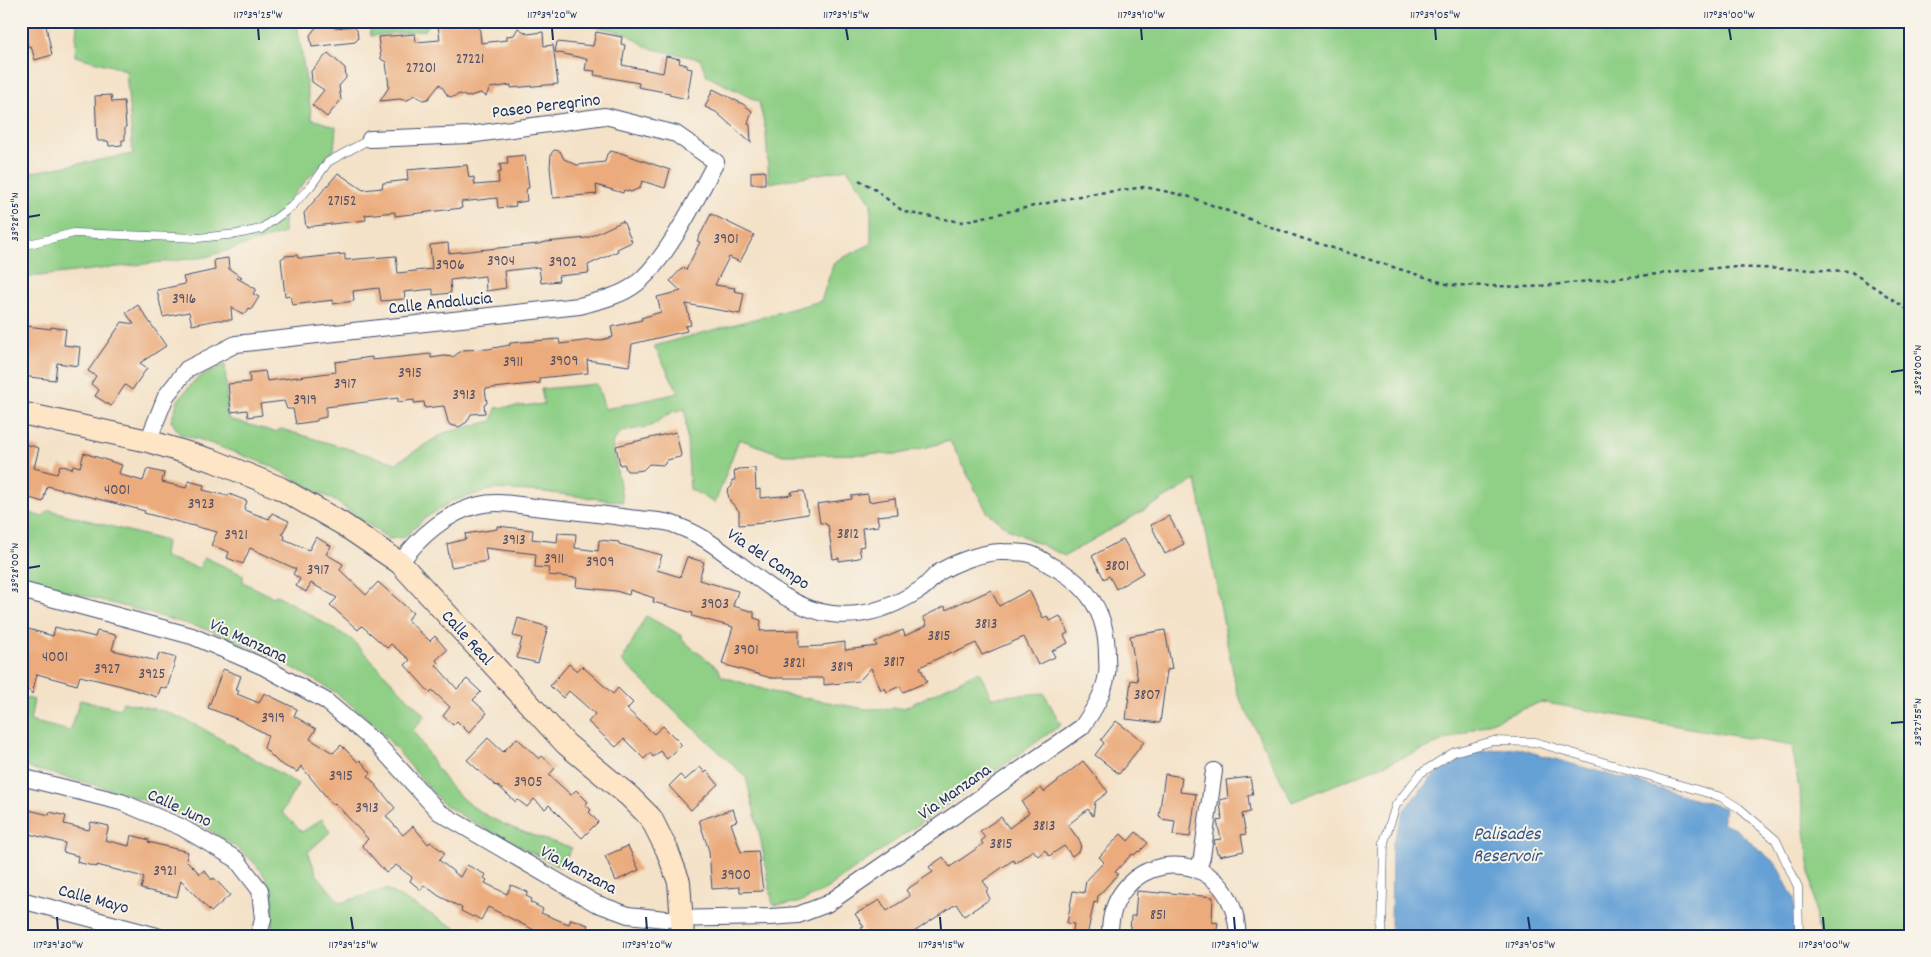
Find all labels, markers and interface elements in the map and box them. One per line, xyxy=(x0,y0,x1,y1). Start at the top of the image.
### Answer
text: 117°39'25"W xyxy=(234,7,283,24)
text: 117°39'20"W xyxy=(527,7,577,24)
text: 117°39'15"W xyxy=(823,7,869,24)
text: 117°39'10"W xyxy=(1117,7,1165,24)
text: 117°39'05"W xyxy=(1410,7,1460,24)
text: 117°39'00"W xyxy=(1703,7,1755,24)
house number: 27221 xyxy=(456,49,484,71)
house number: 27201 xyxy=(406,58,436,80)
street label: Paseo Peregrino xyxy=(491,88,602,127)
house number: 27152 xyxy=(327,191,357,213)
text: 33°28'05"N xyxy=(7,192,24,242)
house number: 3901 xyxy=(714,229,739,251)
house number: 3904 xyxy=(487,251,515,273)
house number: 3902 xyxy=(549,252,577,274)
house number: 3906 xyxy=(435,255,465,277)
street label: Calle Andalucia xyxy=(387,287,494,322)
house number: 3916 xyxy=(172,289,196,311)
text: 33°28'00"N xyxy=(1910,345,1927,395)
house number: 3909 xyxy=(550,351,578,373)
house number: 3911 xyxy=(503,352,523,374)
house number: 3915 xyxy=(398,363,422,385)
house number: 3917 xyxy=(334,374,357,396)
house number: 3913 xyxy=(452,385,476,407)
house number: 3919 xyxy=(293,390,317,412)
house number: 4001 xyxy=(104,480,130,502)
house number: 3923 xyxy=(188,494,214,516)
street label: Via del Campo xyxy=(721,523,814,597)
house number: 3812 xyxy=(837,524,859,546)
house number: 3921 xyxy=(224,525,248,547)
house number: 3913 xyxy=(502,530,526,552)
text: 33°28'00"N xyxy=(7,543,24,593)
house number: 3911 xyxy=(544,549,564,571)
house number: 3909 xyxy=(586,552,614,574)
house number: 3801 xyxy=(1105,556,1129,578)
house number: 3917 xyxy=(307,560,330,582)
house number: 3903 xyxy=(701,594,729,616)
street label: Calle Real xyxy=(434,605,498,673)
street label: Via Manzana xyxy=(205,613,292,672)
house number: 3813 xyxy=(975,614,997,636)
house number: 3815 xyxy=(928,626,951,648)
house number: 3901 xyxy=(734,640,759,662)
house number: 4001 xyxy=(42,647,68,669)
house number: 3817 xyxy=(883,652,905,674)
house number: 3821 xyxy=(783,653,805,675)
house number: 3819 xyxy=(831,657,853,679)
house number: 3927 xyxy=(94,659,120,681)
house number: 3925 xyxy=(138,664,166,686)
house number: 3807 xyxy=(1134,685,1161,707)
text: 33°27'55"N xyxy=(1910,698,1927,746)
house number: 3919 xyxy=(261,708,285,730)
street label: Via Manzana xyxy=(914,758,997,827)
house number: 3915 xyxy=(329,766,353,788)
house number: 3905 xyxy=(514,772,542,794)
street label: Calle Juno xyxy=(143,783,215,835)
house number: 3913 xyxy=(355,798,379,820)
house number: 3813 xyxy=(1033,816,1055,838)
water label: Palisades Reservoir xyxy=(1473,822,1543,871)
house number: 3815 xyxy=(990,834,1013,856)
street label: Via Manzana xyxy=(535,840,621,902)
house number: 3921 xyxy=(153,861,177,883)
house number: 3900 xyxy=(721,865,751,887)
street label: Calle Mayo xyxy=(55,879,131,922)
house number: 851 xyxy=(1150,905,1166,927)
text: 117°39'30"W xyxy=(33,937,83,954)
text: 117°39'25"W xyxy=(329,937,378,954)
text: 117°39'20"W xyxy=(622,937,672,954)
text: 117°39'15"W xyxy=(918,937,964,954)
text: 117°39'10"W xyxy=(1211,937,1259,954)
text: 117°39'05"W xyxy=(1505,937,1555,954)
text: 117°39'00"W xyxy=(1798,937,1850,954)

